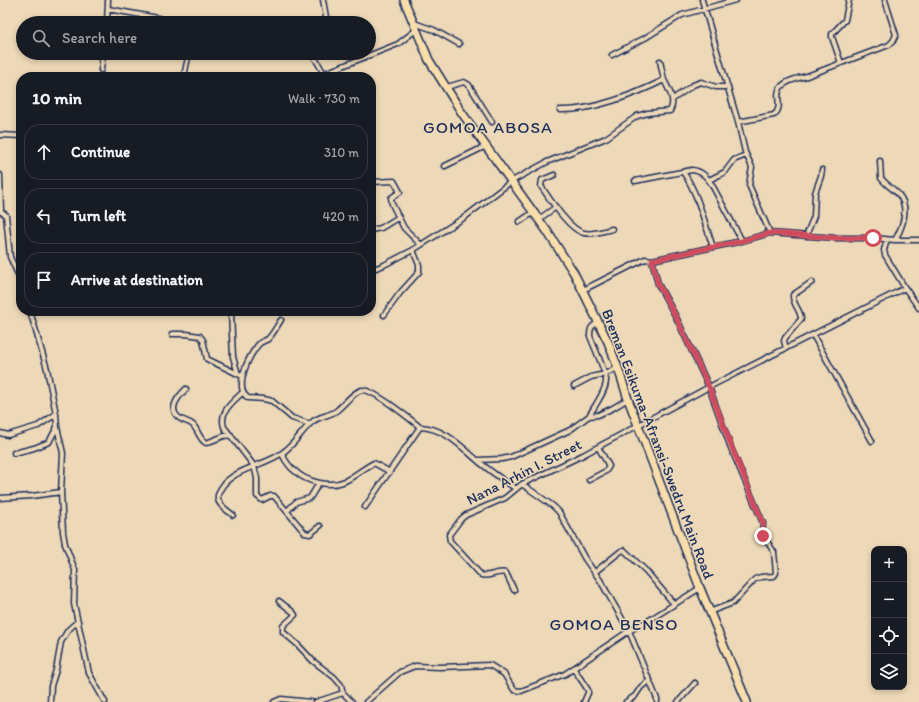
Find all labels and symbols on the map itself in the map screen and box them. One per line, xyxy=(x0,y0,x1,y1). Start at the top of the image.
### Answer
district label: GOMOA ABOSA xyxy=(423,117,553,137)
route start xyxy=(864,229,882,247)
street label: Breman Esikuma-Afransi-Swedru Main Road xyxy=(598,306,718,582)
street label: Nana Arhin I. Street xyxy=(463,435,585,509)
route end xyxy=(754,527,772,545)
district label: GOMOA BENSO xyxy=(549,614,679,634)

